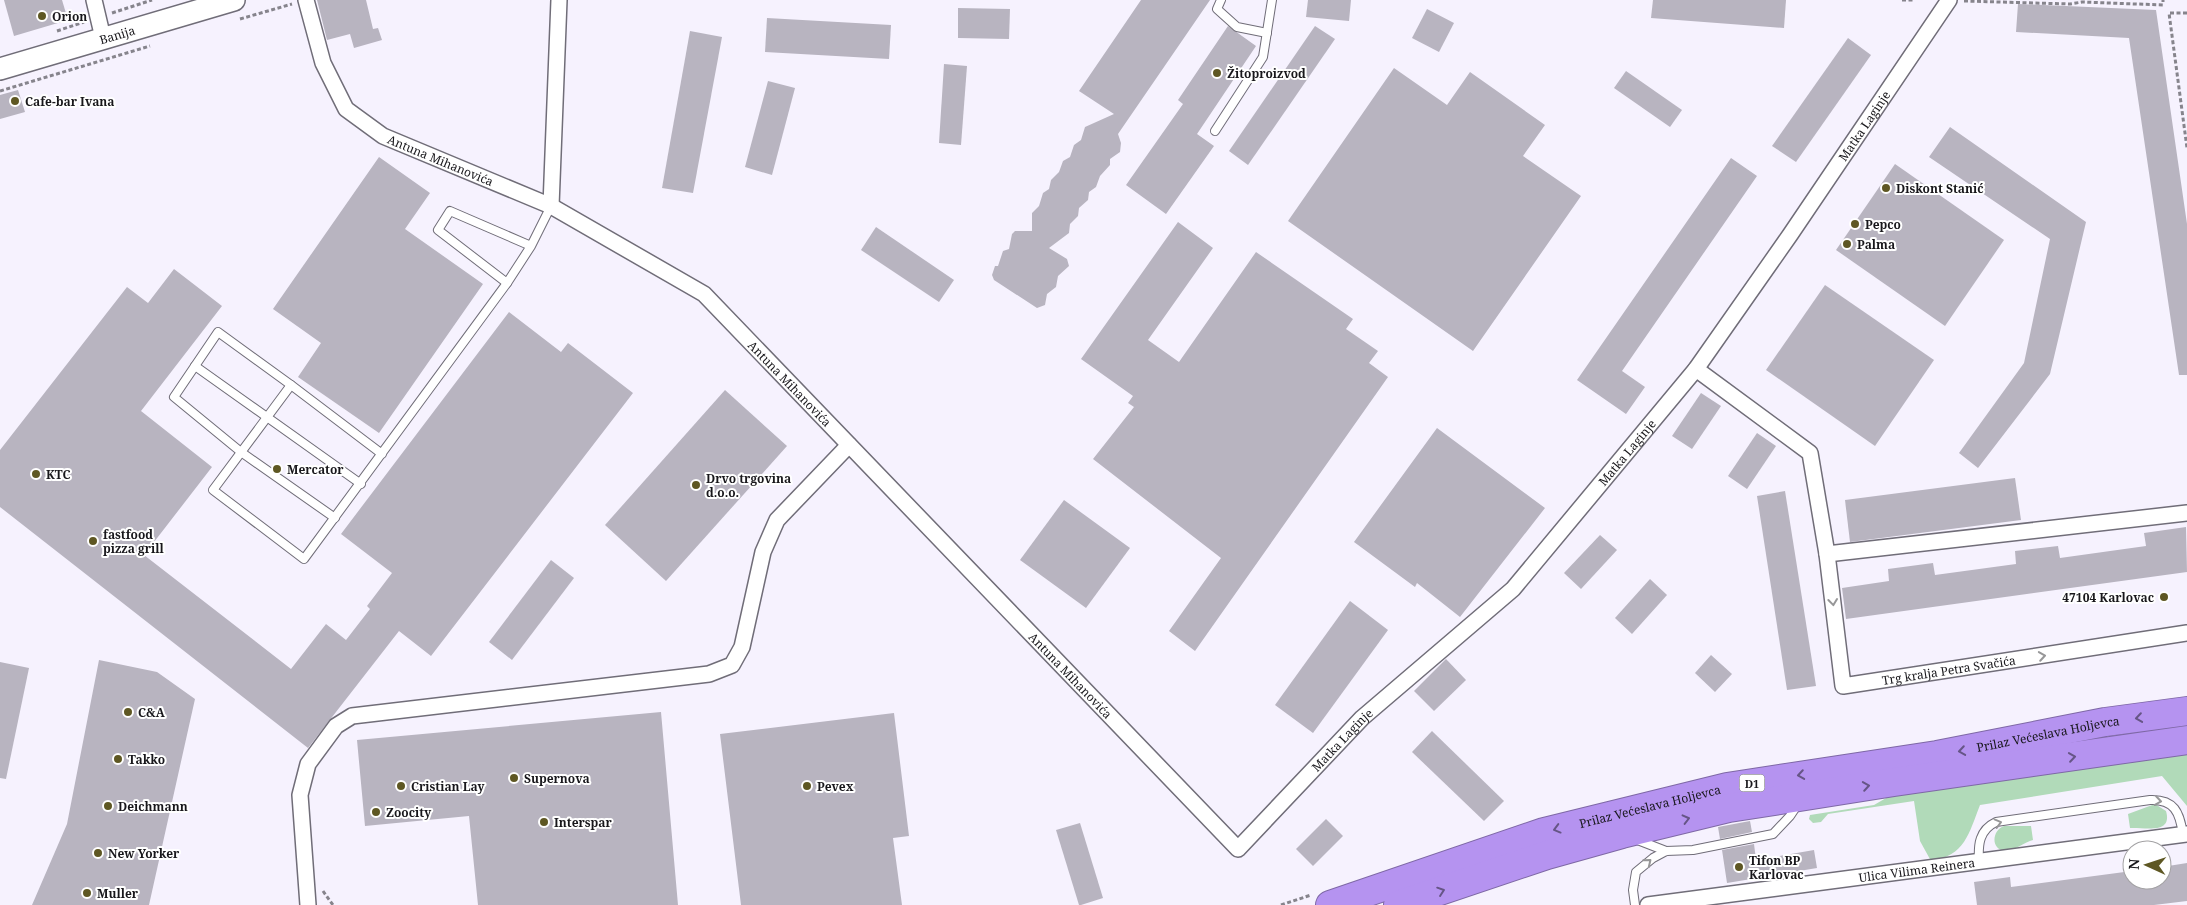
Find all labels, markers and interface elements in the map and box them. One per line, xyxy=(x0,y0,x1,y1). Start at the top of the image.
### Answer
place label: Orion xyxy=(52,8,87,25)
marker: Orion xyxy=(36,10,48,22)
street label: Banija xyxy=(97,21,137,48)
place label: Žitoproizvod xyxy=(1227,65,1306,82)
marker: Žitoproizvod xyxy=(1211,67,1223,79)
street label: Matka Laginje xyxy=(1834,87,1894,164)
place label: Cafe-bar Ivana xyxy=(25,93,115,110)
marker: Cafe-bar Ivana xyxy=(9,95,21,107)
street label: Antuna Mihanovića xyxy=(385,130,497,190)
place label: Diskont Stanić xyxy=(1896,180,1984,197)
marker: Diskont Stanić xyxy=(1880,182,1892,194)
place label: Pepco xyxy=(1865,216,1901,233)
marker: Pepco xyxy=(1849,218,1861,230)
place label: Palma xyxy=(1857,236,1895,253)
marker: Palma xyxy=(1841,238,1853,250)
street label: Antuna Mihanovića xyxy=(745,337,836,430)
street label: Matka Laginje xyxy=(1594,415,1659,489)
place label: Mercator xyxy=(287,461,344,478)
marker: Mercator xyxy=(271,463,283,475)
place label: KTC xyxy=(46,466,70,483)
marker: KTC xyxy=(30,468,42,480)
place label: Drvo trgovina d.o.o. xyxy=(706,470,791,501)
marker: Drvo trgovina d.o.o. xyxy=(690,479,702,491)
place label: fastfood pizza grill xyxy=(103,526,164,557)
marker: fastfood pizza grill xyxy=(87,535,99,547)
place label: 47104 Karlovac xyxy=(2062,589,2154,606)
marker: 47104 Karlovac xyxy=(2158,591,2170,603)
one-way arrow xyxy=(1827,598,1838,606)
street label: Antuna Mihanovića xyxy=(1025,628,1116,722)
street label: Trg kralja Petra Svačića xyxy=(1881,651,2017,688)
one-way arrow xyxy=(2037,651,2046,661)
place label: C&A xyxy=(138,704,166,721)
street label: Matka Laginje xyxy=(1307,704,1376,775)
marker: C&A xyxy=(122,706,134,718)
street label: Prilaz Većeslava Holjevca xyxy=(1975,712,2121,756)
one-way arrow xyxy=(2134,712,2142,723)
one-way arrow xyxy=(1957,745,1966,755)
place label: Takko xyxy=(128,751,165,768)
one-way arrow xyxy=(2067,752,2076,762)
marker: Takko xyxy=(112,753,124,765)
one-way arrow xyxy=(1797,769,1805,780)
place label: Supernova xyxy=(524,770,590,787)
marker: Supernova xyxy=(508,772,520,784)
road number: D1 xyxy=(1740,774,1764,791)
place label: Cristian Lay xyxy=(411,778,485,795)
place label: Pevex xyxy=(817,778,854,795)
marker: Cristian Lay xyxy=(395,780,407,792)
marker: Pevex xyxy=(801,780,813,792)
street label: Prilaz Većeslava Holjevca xyxy=(1577,780,1723,832)
one-way arrow xyxy=(1862,781,1870,792)
one-way arrow xyxy=(2155,795,2163,806)
place label: Deichmann xyxy=(118,798,188,815)
marker: Deichmann xyxy=(102,800,114,812)
place label: Zoocity xyxy=(386,804,431,821)
marker: Zoocity xyxy=(370,806,382,818)
place label: Interspar xyxy=(554,814,613,831)
one-way arrow xyxy=(1681,814,1690,825)
marker: Interspar xyxy=(538,816,550,828)
one-way arrow xyxy=(1994,818,2002,829)
one-way arrow xyxy=(1553,823,1562,834)
north arrow xyxy=(2122,840,2172,890)
place label: New Yorker xyxy=(108,845,180,862)
marker: New Yorker xyxy=(92,847,104,859)
place label: Tifon BP Karlovac xyxy=(1749,852,1804,883)
street label: Ulica Vilima Reinera xyxy=(1857,853,1976,886)
text: N xyxy=(2124,858,2143,870)
one-way arrow xyxy=(1642,860,1651,868)
marker: Tifon BP Karlovac xyxy=(1733,861,1745,873)
place label: Muller xyxy=(97,885,139,902)
one-way arrow xyxy=(1436,886,1445,896)
marker: Muller xyxy=(81,887,93,899)

